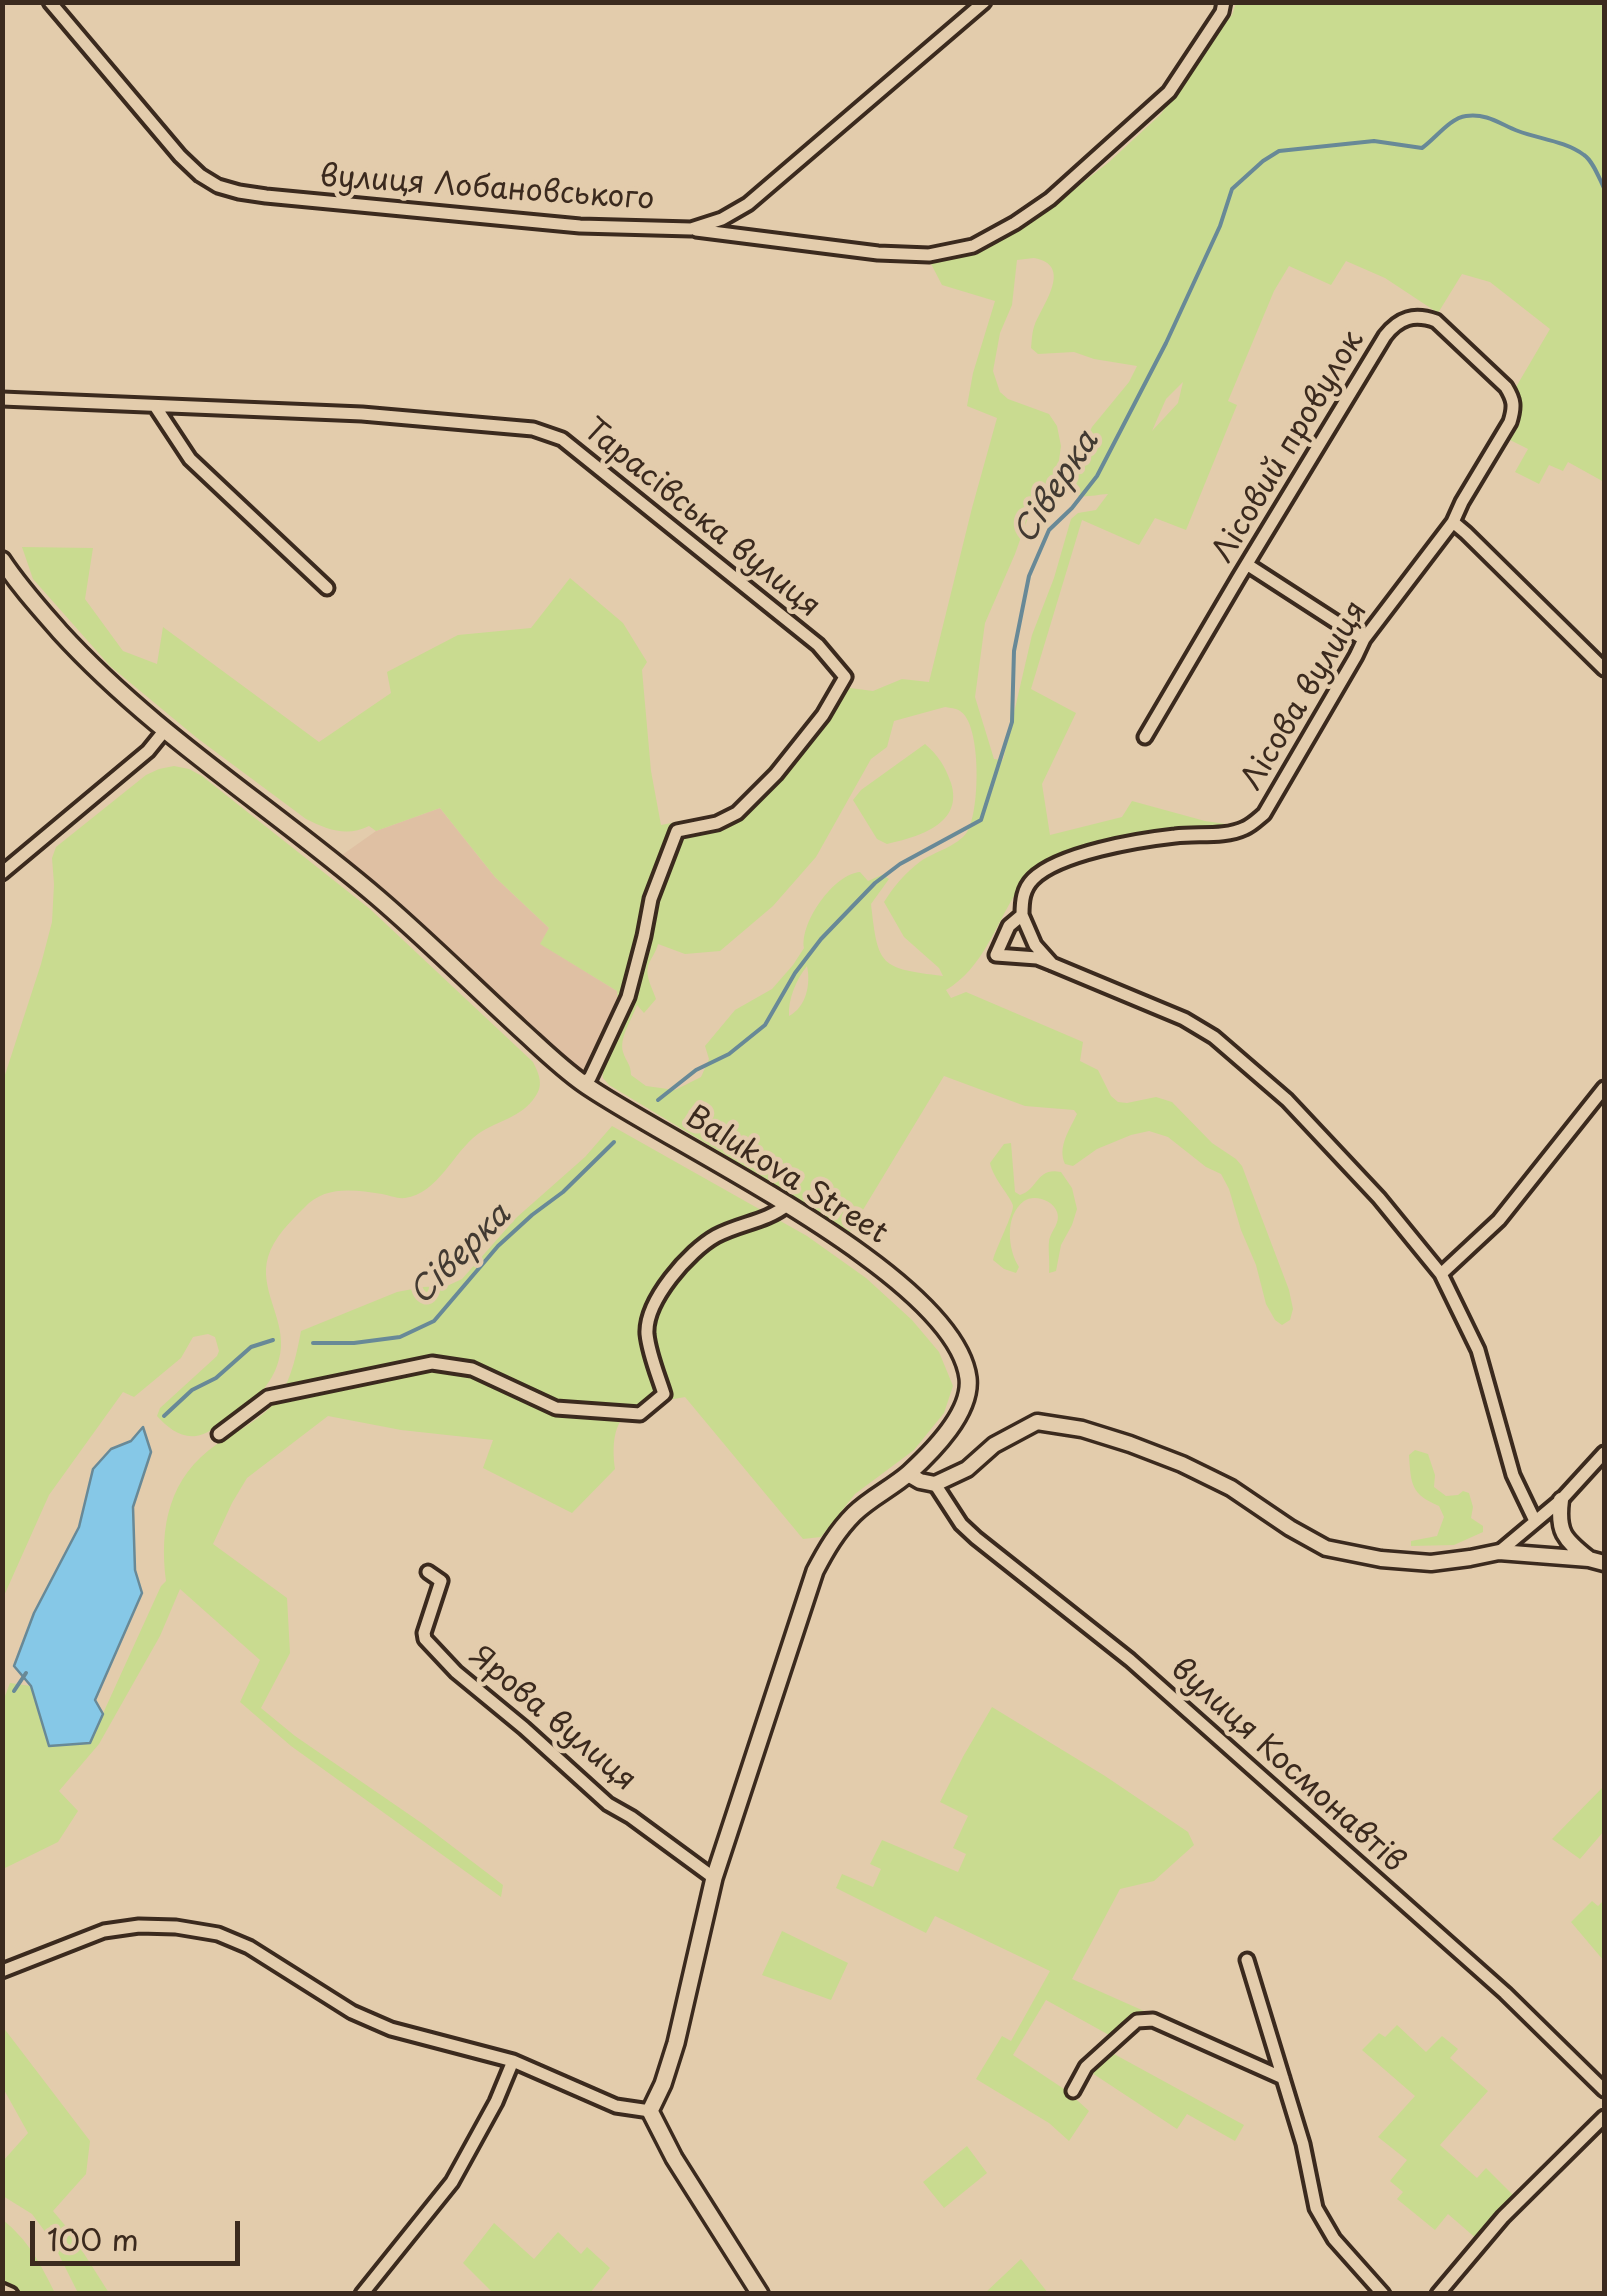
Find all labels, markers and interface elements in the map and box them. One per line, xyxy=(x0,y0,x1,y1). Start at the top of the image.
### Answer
street label: вулиця Лобановського xyxy=(319,159,655,219)
street label: Лісовий провулок xyxy=(1206,325,1372,569)
street label: Тарасівська вулиця xyxy=(575,412,827,626)
water label: Сіверка xyxy=(1006,425,1108,551)
street label: Лісова вулиця xyxy=(1235,595,1375,797)
street label: Balukova Street xyxy=(678,1100,894,1252)
water label: Сіверка xyxy=(403,1197,519,1313)
street label: Ярова вулиця xyxy=(461,1639,643,1799)
street label: вулиця Космонавтів xyxy=(1163,1652,1411,1880)
scale bar xyxy=(35,2201,245,2263)
text: 100 m xyxy=(47,2216,139,2261)

